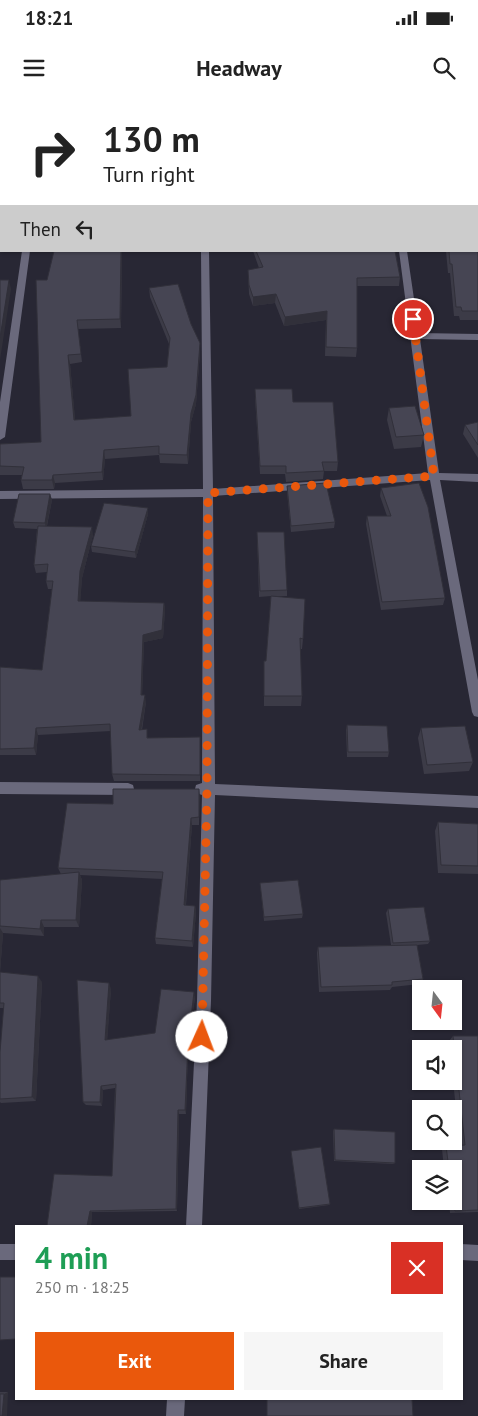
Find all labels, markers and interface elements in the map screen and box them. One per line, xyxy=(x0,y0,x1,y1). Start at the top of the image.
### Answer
text: 18:21 xyxy=(25,6,73,30)
icon: menu xyxy=(20,54,48,82)
text: Headway xyxy=(196,54,282,82)
icon: search xyxy=(430,54,458,82)
text: 130 m xyxy=(103,116,200,162)
icon: right xyxy=(20,120,85,185)
text: Turn right xyxy=(103,160,195,188)
icon: left xyxy=(71,215,99,243)
text: Then xyxy=(20,217,61,241)
pin xyxy=(392,298,434,340)
icon: arrive xyxy=(399,305,427,333)
north arrow xyxy=(412,980,462,1030)
map controls xyxy=(412,980,462,1210)
position arrow xyxy=(175,1010,227,1062)
button: sound xyxy=(412,1040,462,1090)
button: search xyxy=(412,1100,462,1150)
button: layers xyxy=(412,1160,462,1210)
text: 4 min xyxy=(35,1238,108,1277)
button: close xyxy=(391,1242,443,1294)
text: 250 m · 18:25 xyxy=(35,1277,130,1297)
button: Exit xyxy=(35,1332,234,1390)
button: Share xyxy=(244,1332,443,1390)

